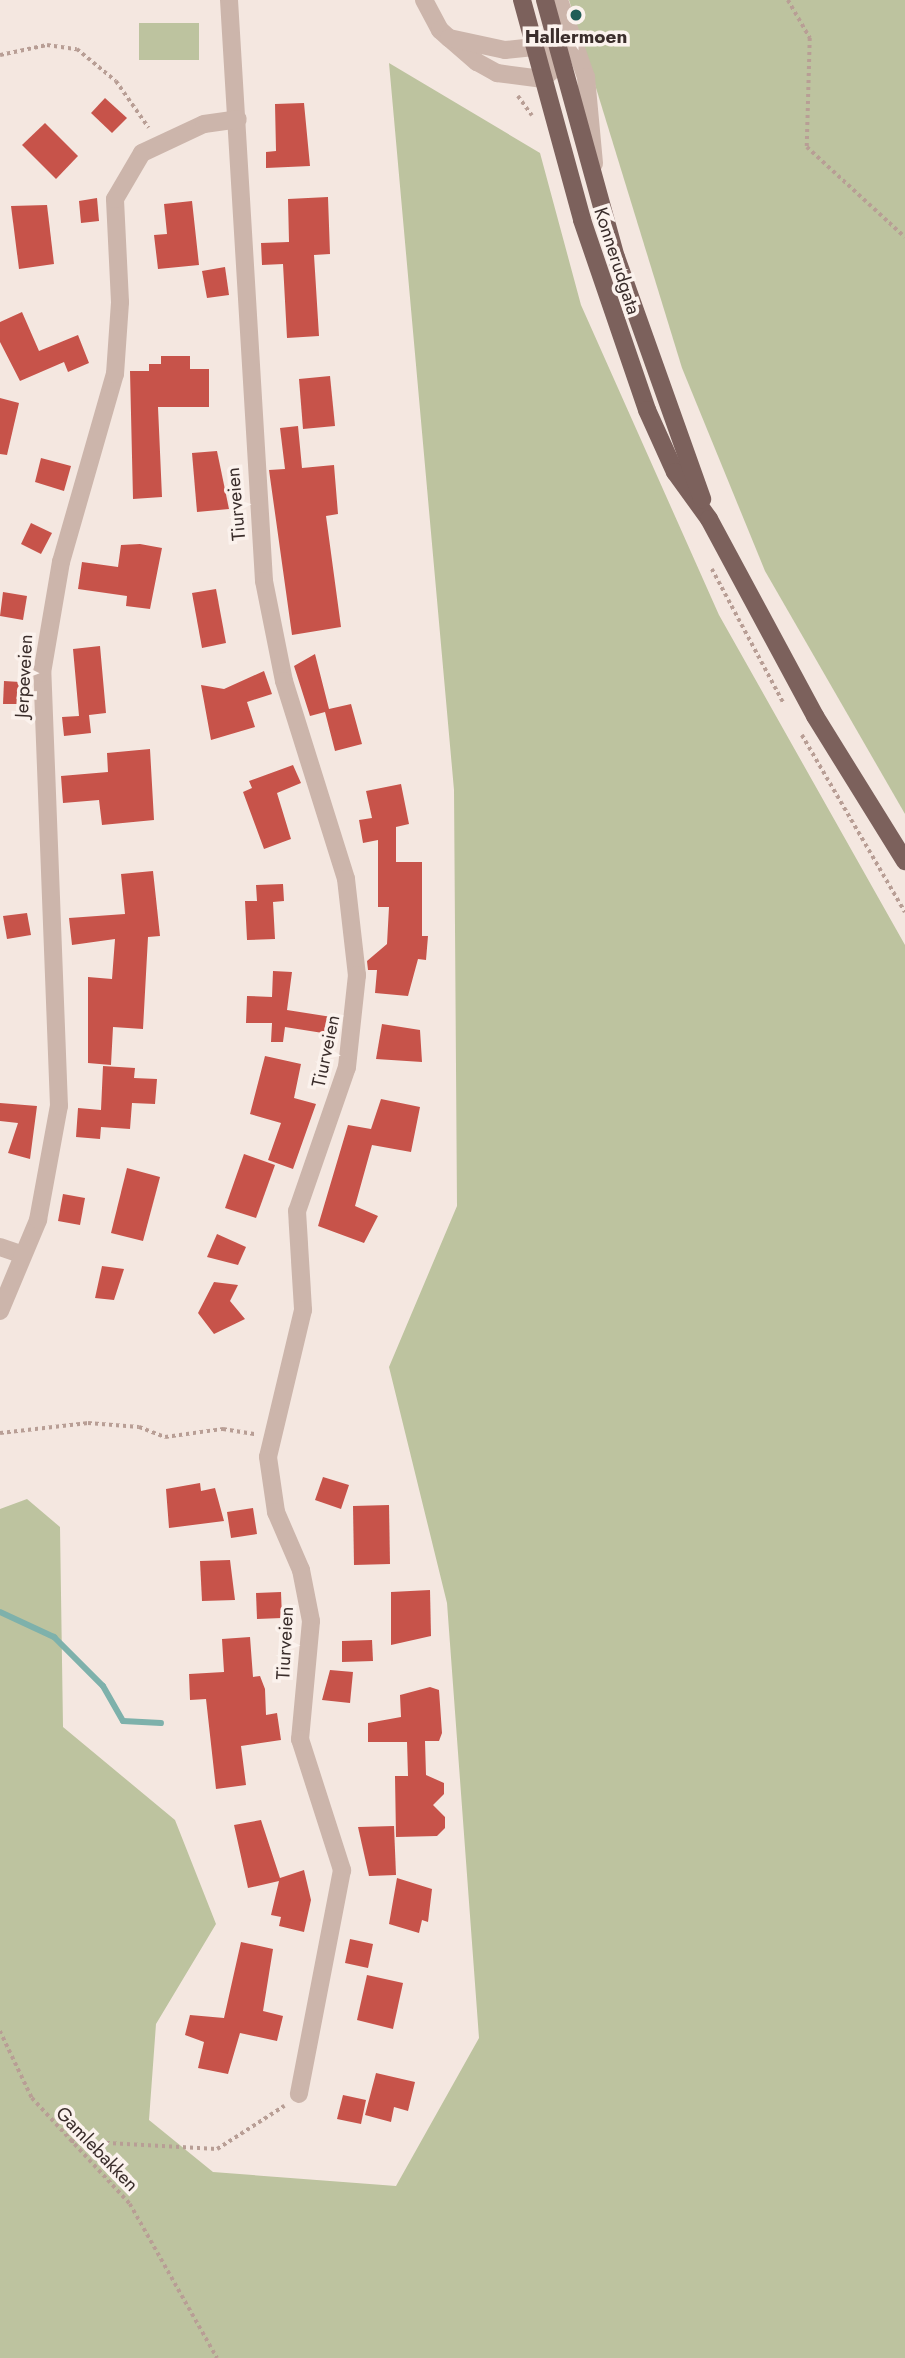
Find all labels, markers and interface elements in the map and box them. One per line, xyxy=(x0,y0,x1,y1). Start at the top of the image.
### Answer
marker: Hallermoen xyxy=(568,7,584,23)
place label: Hallermoen xyxy=(525,26,627,48)
street label: Konnerudgata xyxy=(589,205,645,317)
street label: Tiurveien xyxy=(221,466,251,542)
street label: Jerpeveien xyxy=(10,634,38,718)
street label: Tiurveien xyxy=(307,1013,345,1089)
street label: Tiurveien xyxy=(272,1606,298,1680)
street label: Gamlebakken xyxy=(51,2102,143,2196)

